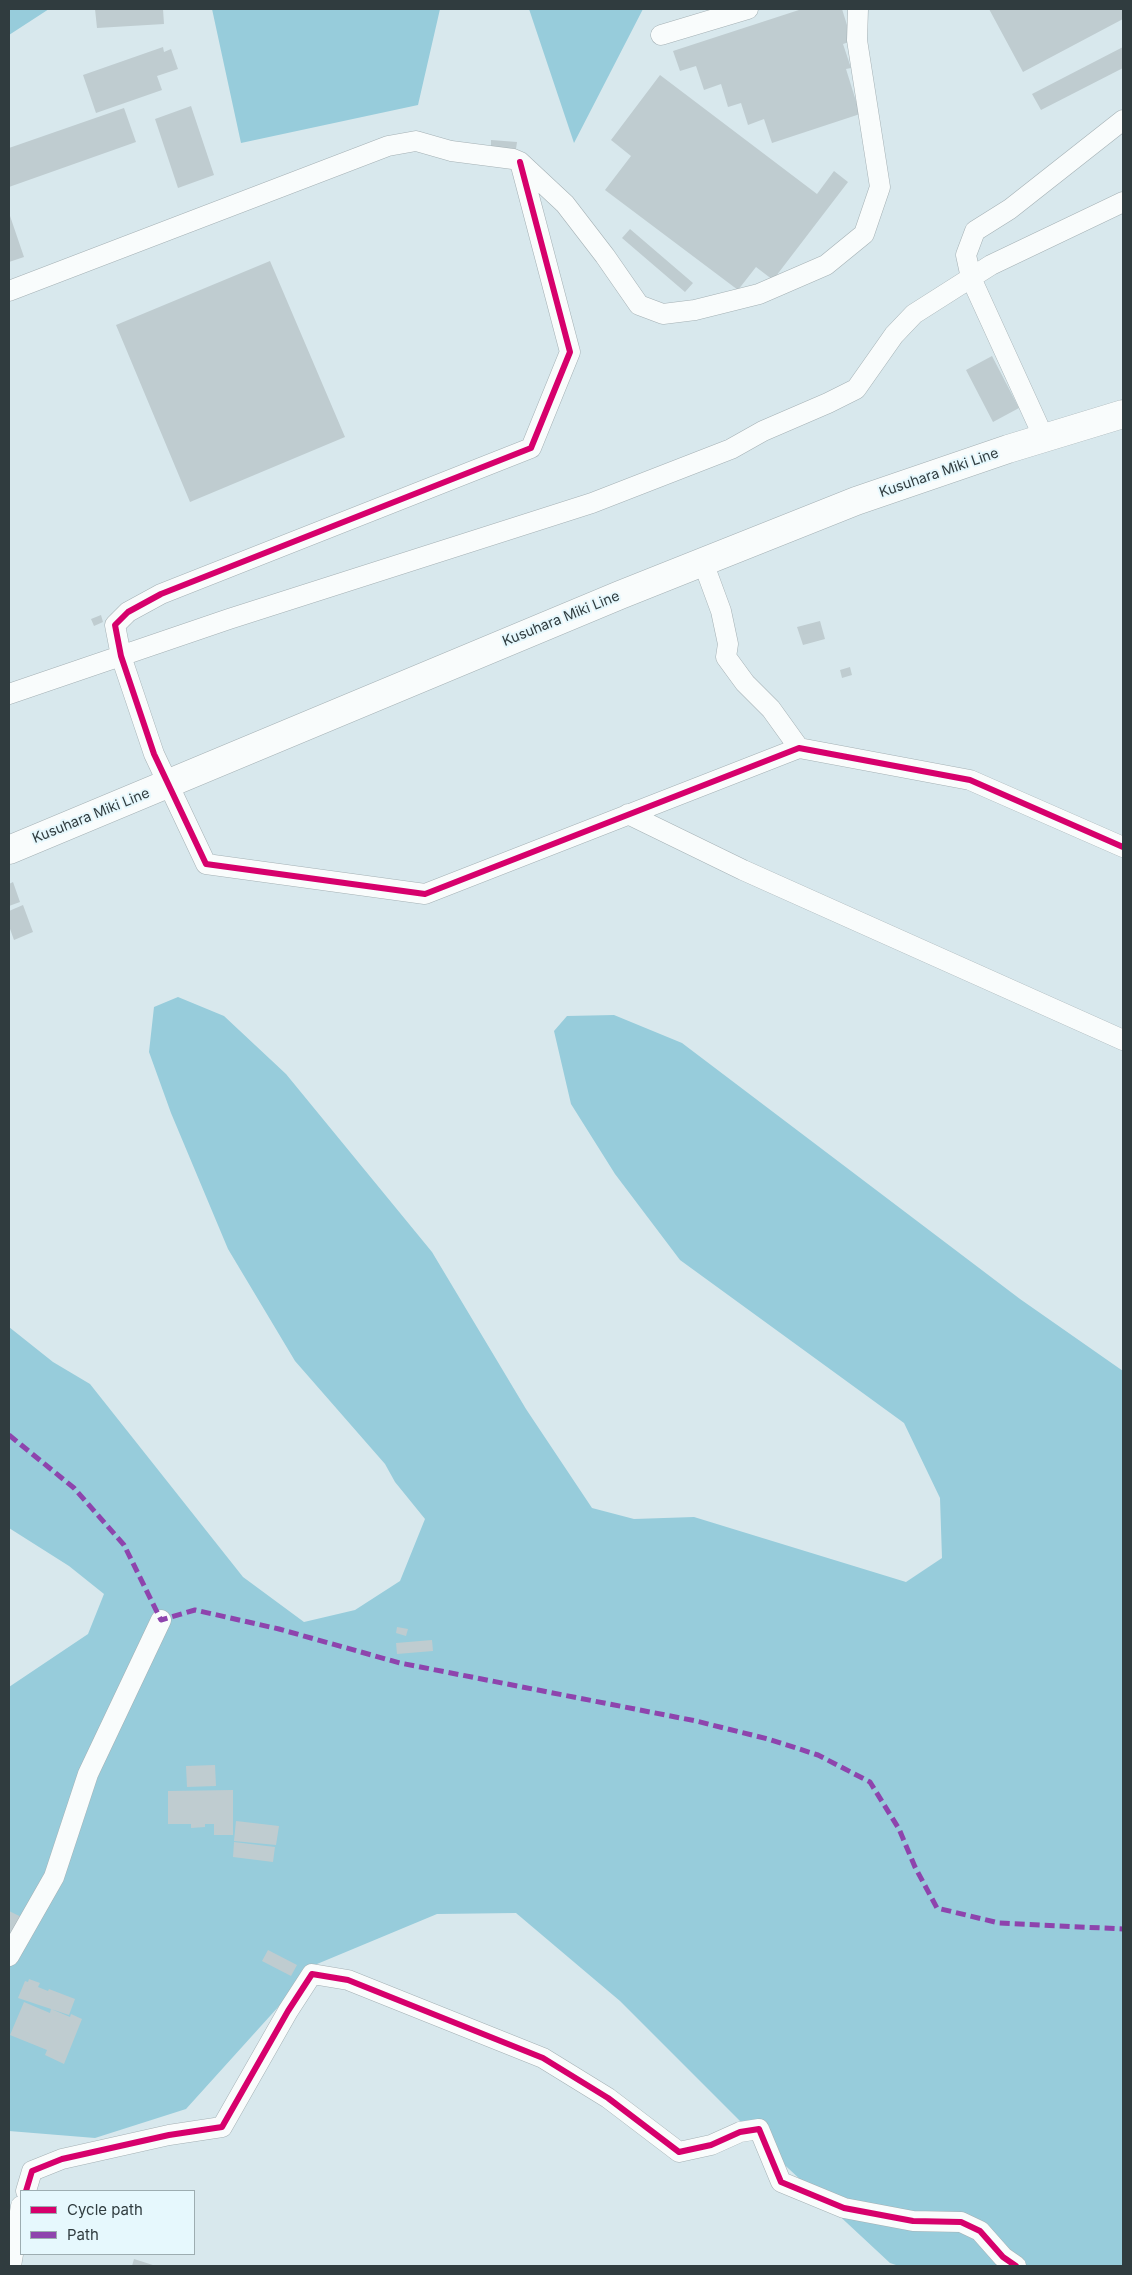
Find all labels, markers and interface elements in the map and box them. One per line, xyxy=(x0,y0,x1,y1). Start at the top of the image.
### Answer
street label: Kusuhara Miki Line xyxy=(877,445,1001,501)
street label: Kusuhara Miki Line xyxy=(500,588,622,650)
street label: Kusuhara Miki Line xyxy=(30,785,152,847)
legend xyxy=(20,2190,195,2255)
text: Cycle path xyxy=(67,2200,143,2219)
text: Path xyxy=(67,2225,99,2244)

